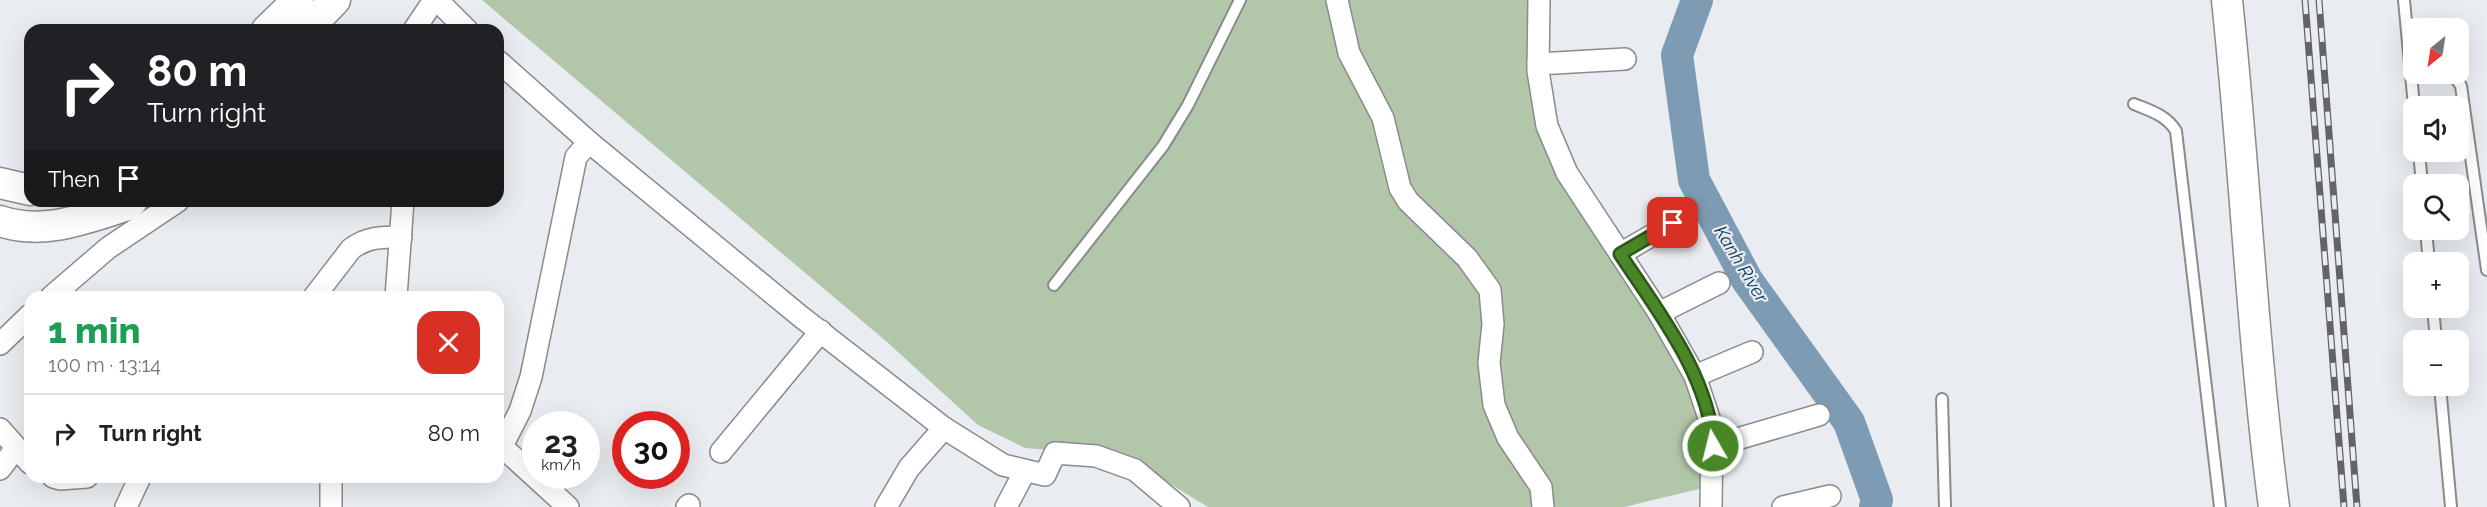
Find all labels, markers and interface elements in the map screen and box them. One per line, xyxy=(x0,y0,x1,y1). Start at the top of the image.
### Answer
north arrow xyxy=(2403,18,2469,84)
map controls xyxy=(2403,18,2469,396)
text: 80 m xyxy=(147,47,247,96)
icon: right xyxy=(48,48,126,126)
button: sound xyxy=(2403,96,2469,162)
text: Turn right xyxy=(147,97,266,128)
icon: arrive xyxy=(112,162,145,195)
text: Then xyxy=(48,166,100,192)
button: search xyxy=(2403,174,2469,240)
pin xyxy=(1647,197,1698,248)
icon: arrive xyxy=(1656,206,1689,239)
water label: Kanh River xyxy=(1710,222,1773,306)
button: + xyxy=(2403,252,2469,318)
text: 1 min xyxy=(48,309,140,351)
button: close xyxy=(417,311,480,374)
button: − xyxy=(2403,330,2469,396)
text: 100 m · 13:14 xyxy=(48,353,161,377)
speed limit sign: 30 xyxy=(612,411,690,489)
position arrow xyxy=(1681,414,1745,478)
icon: right xyxy=(48,417,81,450)
text: Turn right xyxy=(99,420,202,446)
text: 80 m xyxy=(428,420,480,446)
text: 23 xyxy=(544,425,578,460)
text: km/h xyxy=(541,456,581,474)

